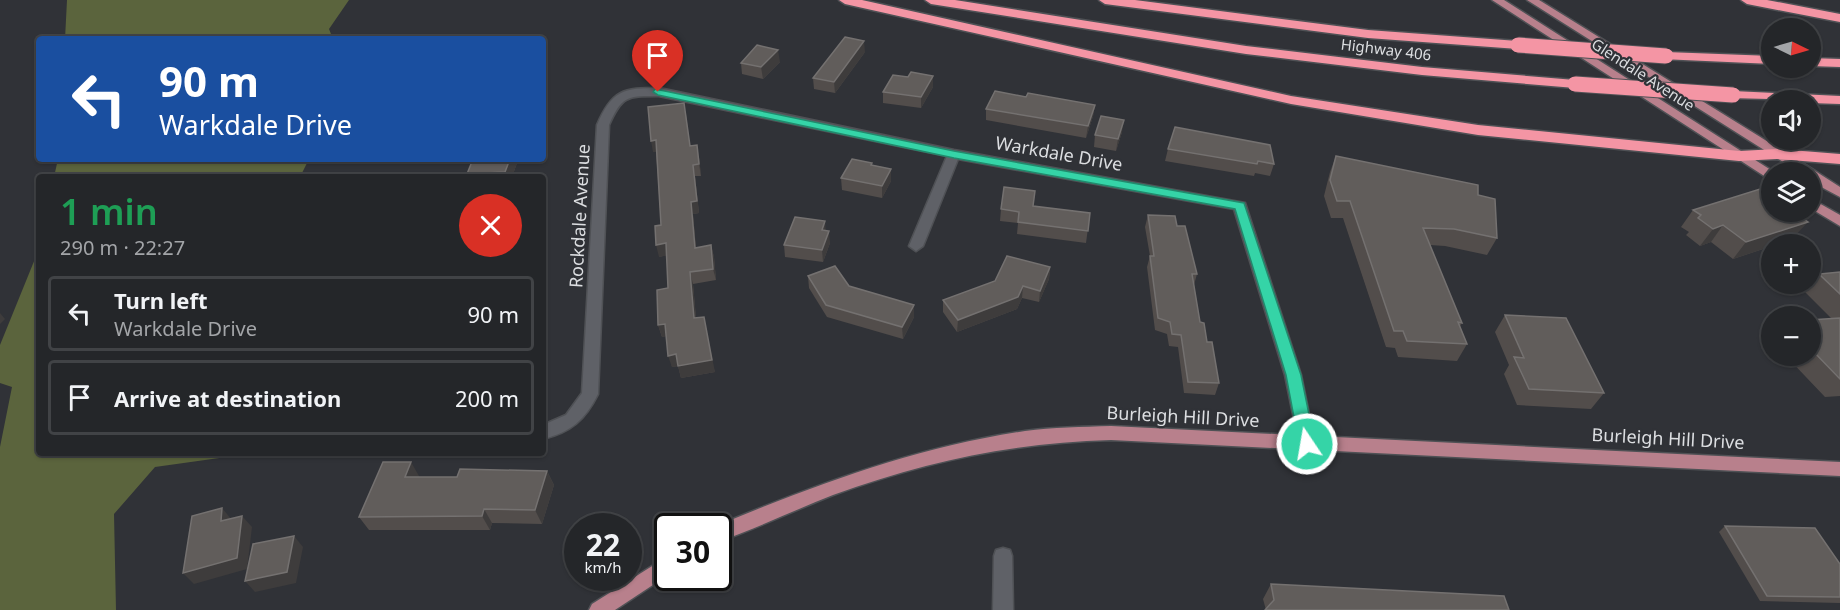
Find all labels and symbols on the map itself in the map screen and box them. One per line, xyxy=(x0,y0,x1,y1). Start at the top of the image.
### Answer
north arrow xyxy=(1761,18,1821,78)
pin xyxy=(632,30,683,92)
street label: Glendale Avenue xyxy=(1588,33,1699,115)
street label: Highway 406 xyxy=(1340,34,1432,64)
street label: Warkdale Drive xyxy=(994,130,1125,176)
street label: Rockdale Avenue xyxy=(563,143,595,289)
street label: Burleigh Hill Drive xyxy=(1106,400,1260,432)
position arrow xyxy=(1275,412,1339,476)
street label: Burleigh Hill Drive xyxy=(1591,422,1745,454)
speed limit sign: 30 xyxy=(654,513,732,591)

